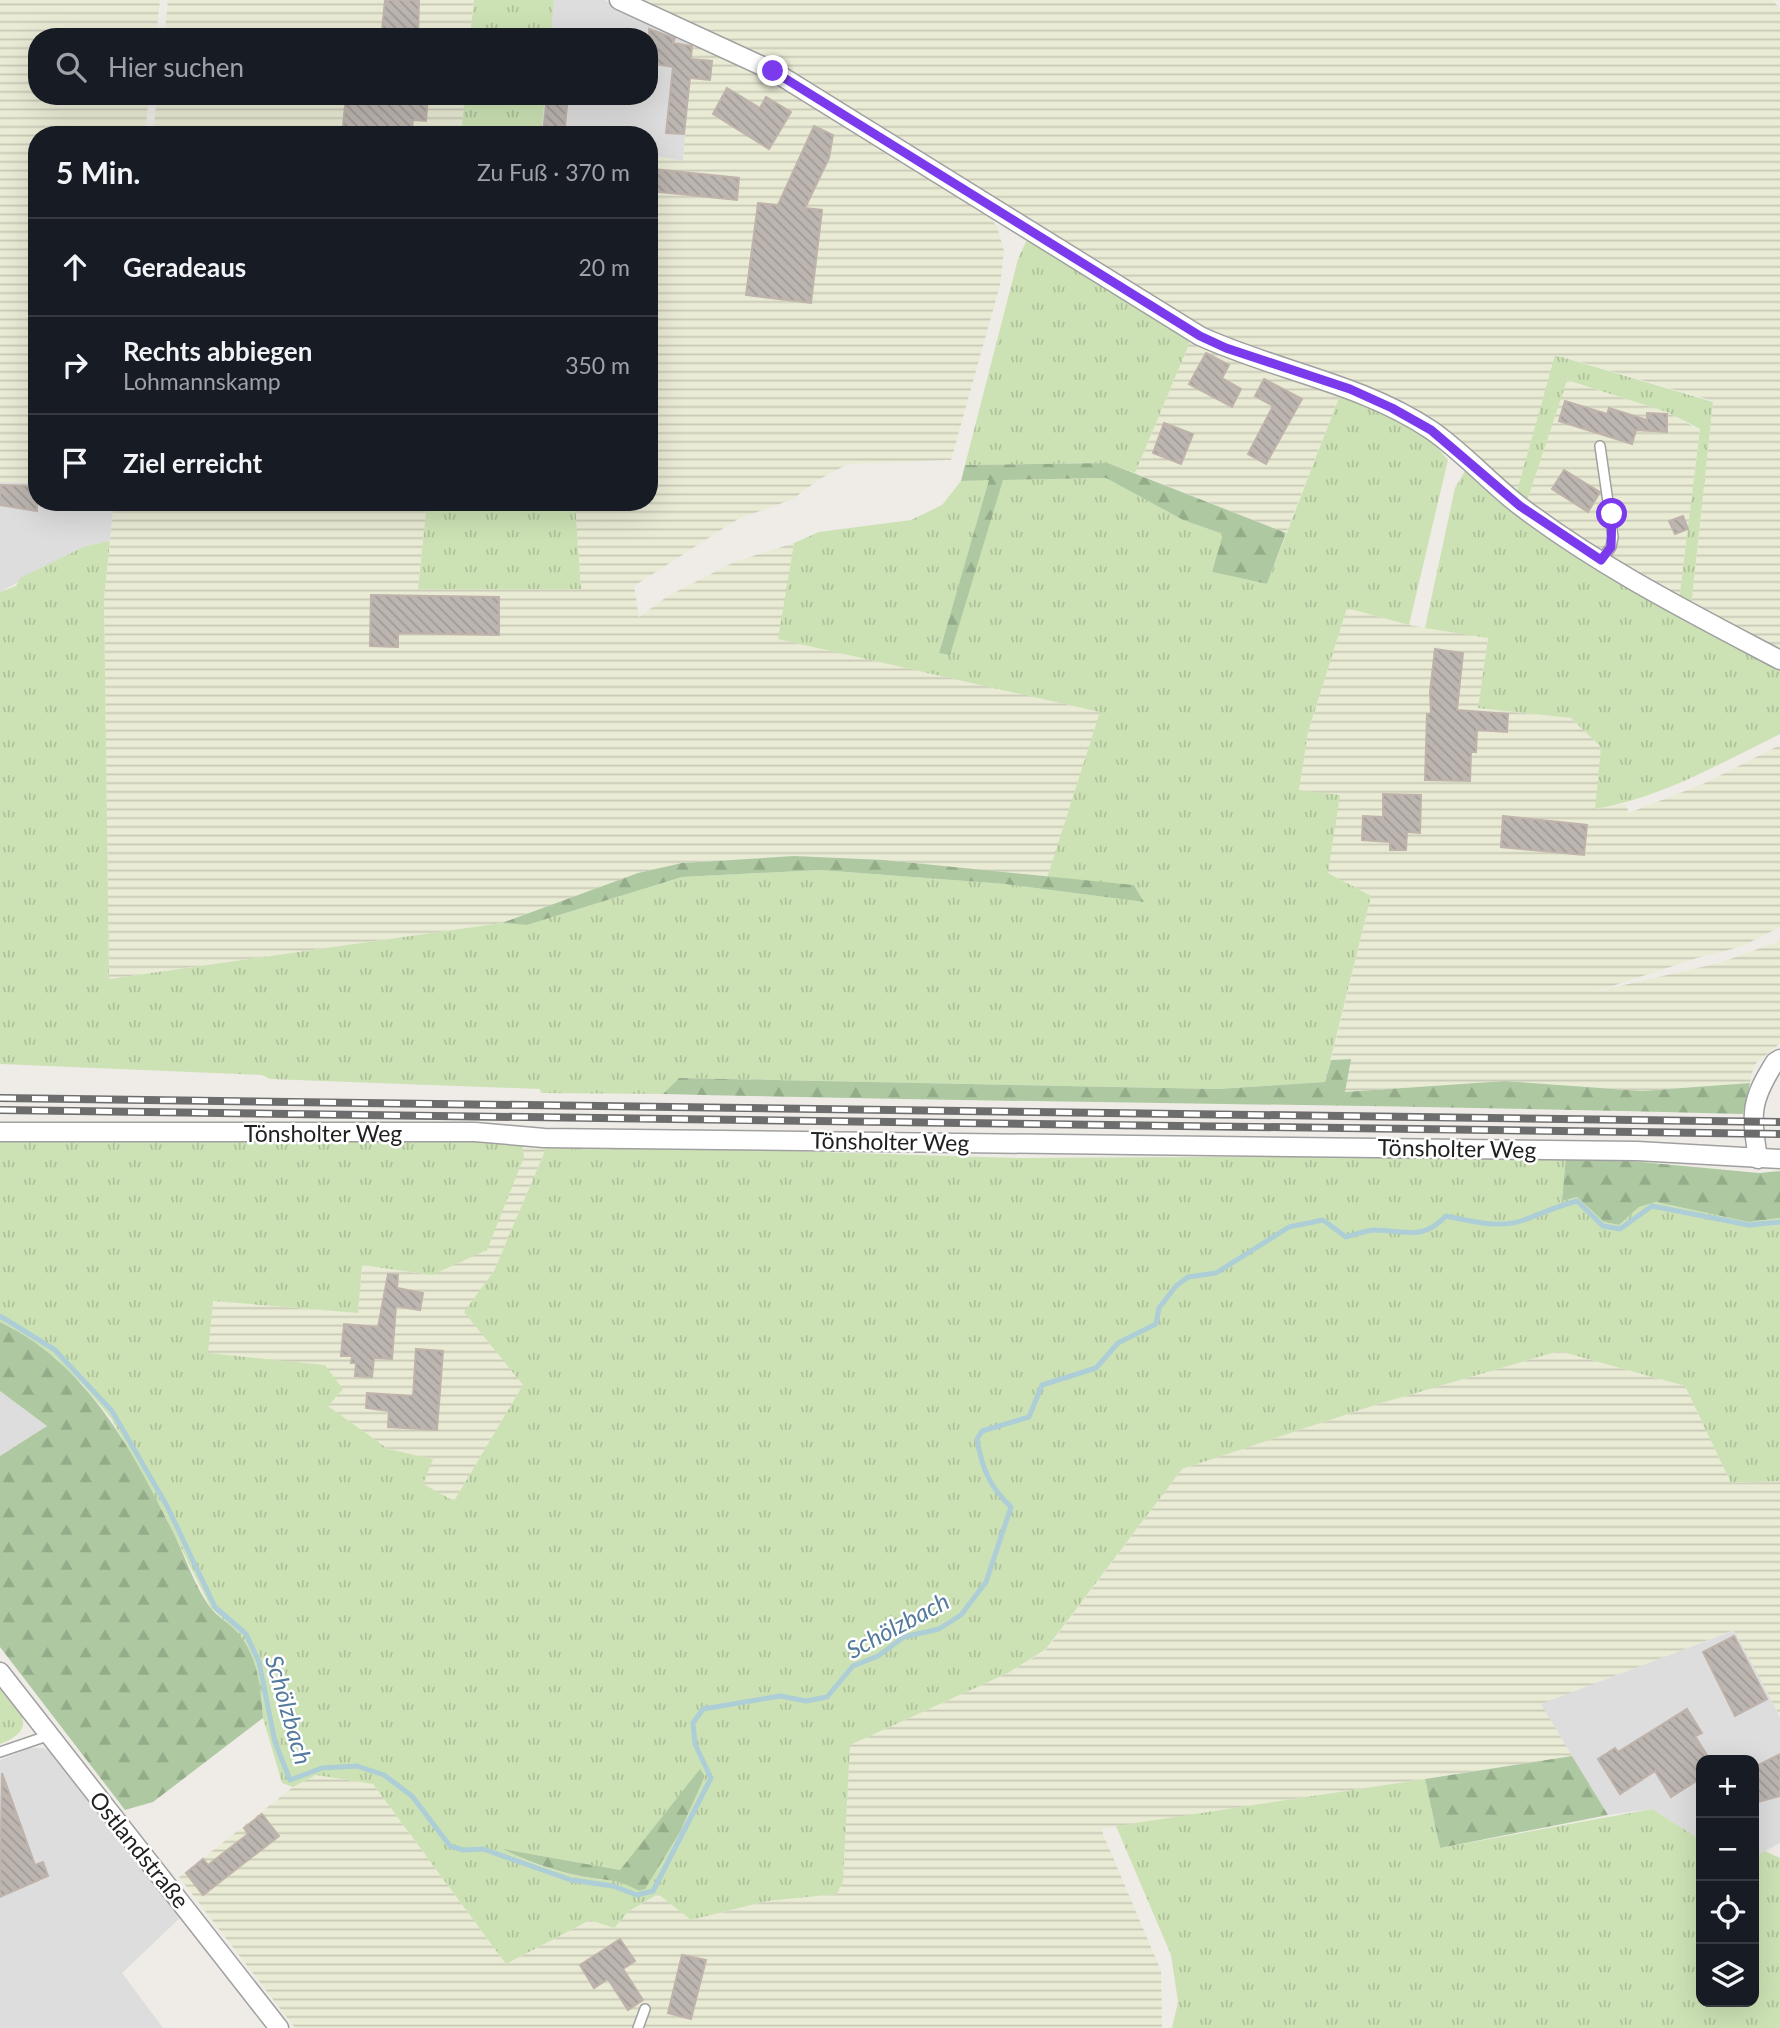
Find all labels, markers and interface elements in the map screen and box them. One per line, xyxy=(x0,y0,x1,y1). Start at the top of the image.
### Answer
search box xyxy=(28,28,658,105)
icon: search xyxy=(52,48,90,86)
text: Hier suchen xyxy=(108,51,244,83)
route end xyxy=(757,55,788,86)
text: 5 Min. xyxy=(56,154,141,190)
text: Zu Fuß · 370 m xyxy=(477,158,630,186)
icon: ahead xyxy=(56,248,94,286)
text: Geradeaus xyxy=(123,251,246,283)
text: 20 m xyxy=(579,253,630,281)
text: Rechts abbiegen xyxy=(123,335,312,367)
icon: right xyxy=(56,346,94,384)
text: 350 m xyxy=(565,351,630,379)
text: Lohmannskamp xyxy=(123,367,281,395)
icon: arrive xyxy=(56,444,94,482)
text: Ziel erreicht xyxy=(123,447,262,479)
route start xyxy=(1596,498,1627,529)
street label: Tönsholter Weg xyxy=(244,1119,402,1147)
street label: Tönsholter Weg xyxy=(811,1126,970,1156)
street label: Tönsholter Weg xyxy=(1378,1133,1537,1163)
water label: Schölzbach xyxy=(841,1586,954,1664)
water label: Schölzbach xyxy=(260,1652,319,1768)
map controls xyxy=(1696,1755,1759,2007)
button: + xyxy=(1696,1755,1759,1818)
street label: Ostlandstraße xyxy=(84,1785,195,1913)
button: − xyxy=(1696,1818,1759,1881)
button: locate xyxy=(1696,1881,1759,1944)
button: layers xyxy=(1696,1944,1759,2007)

